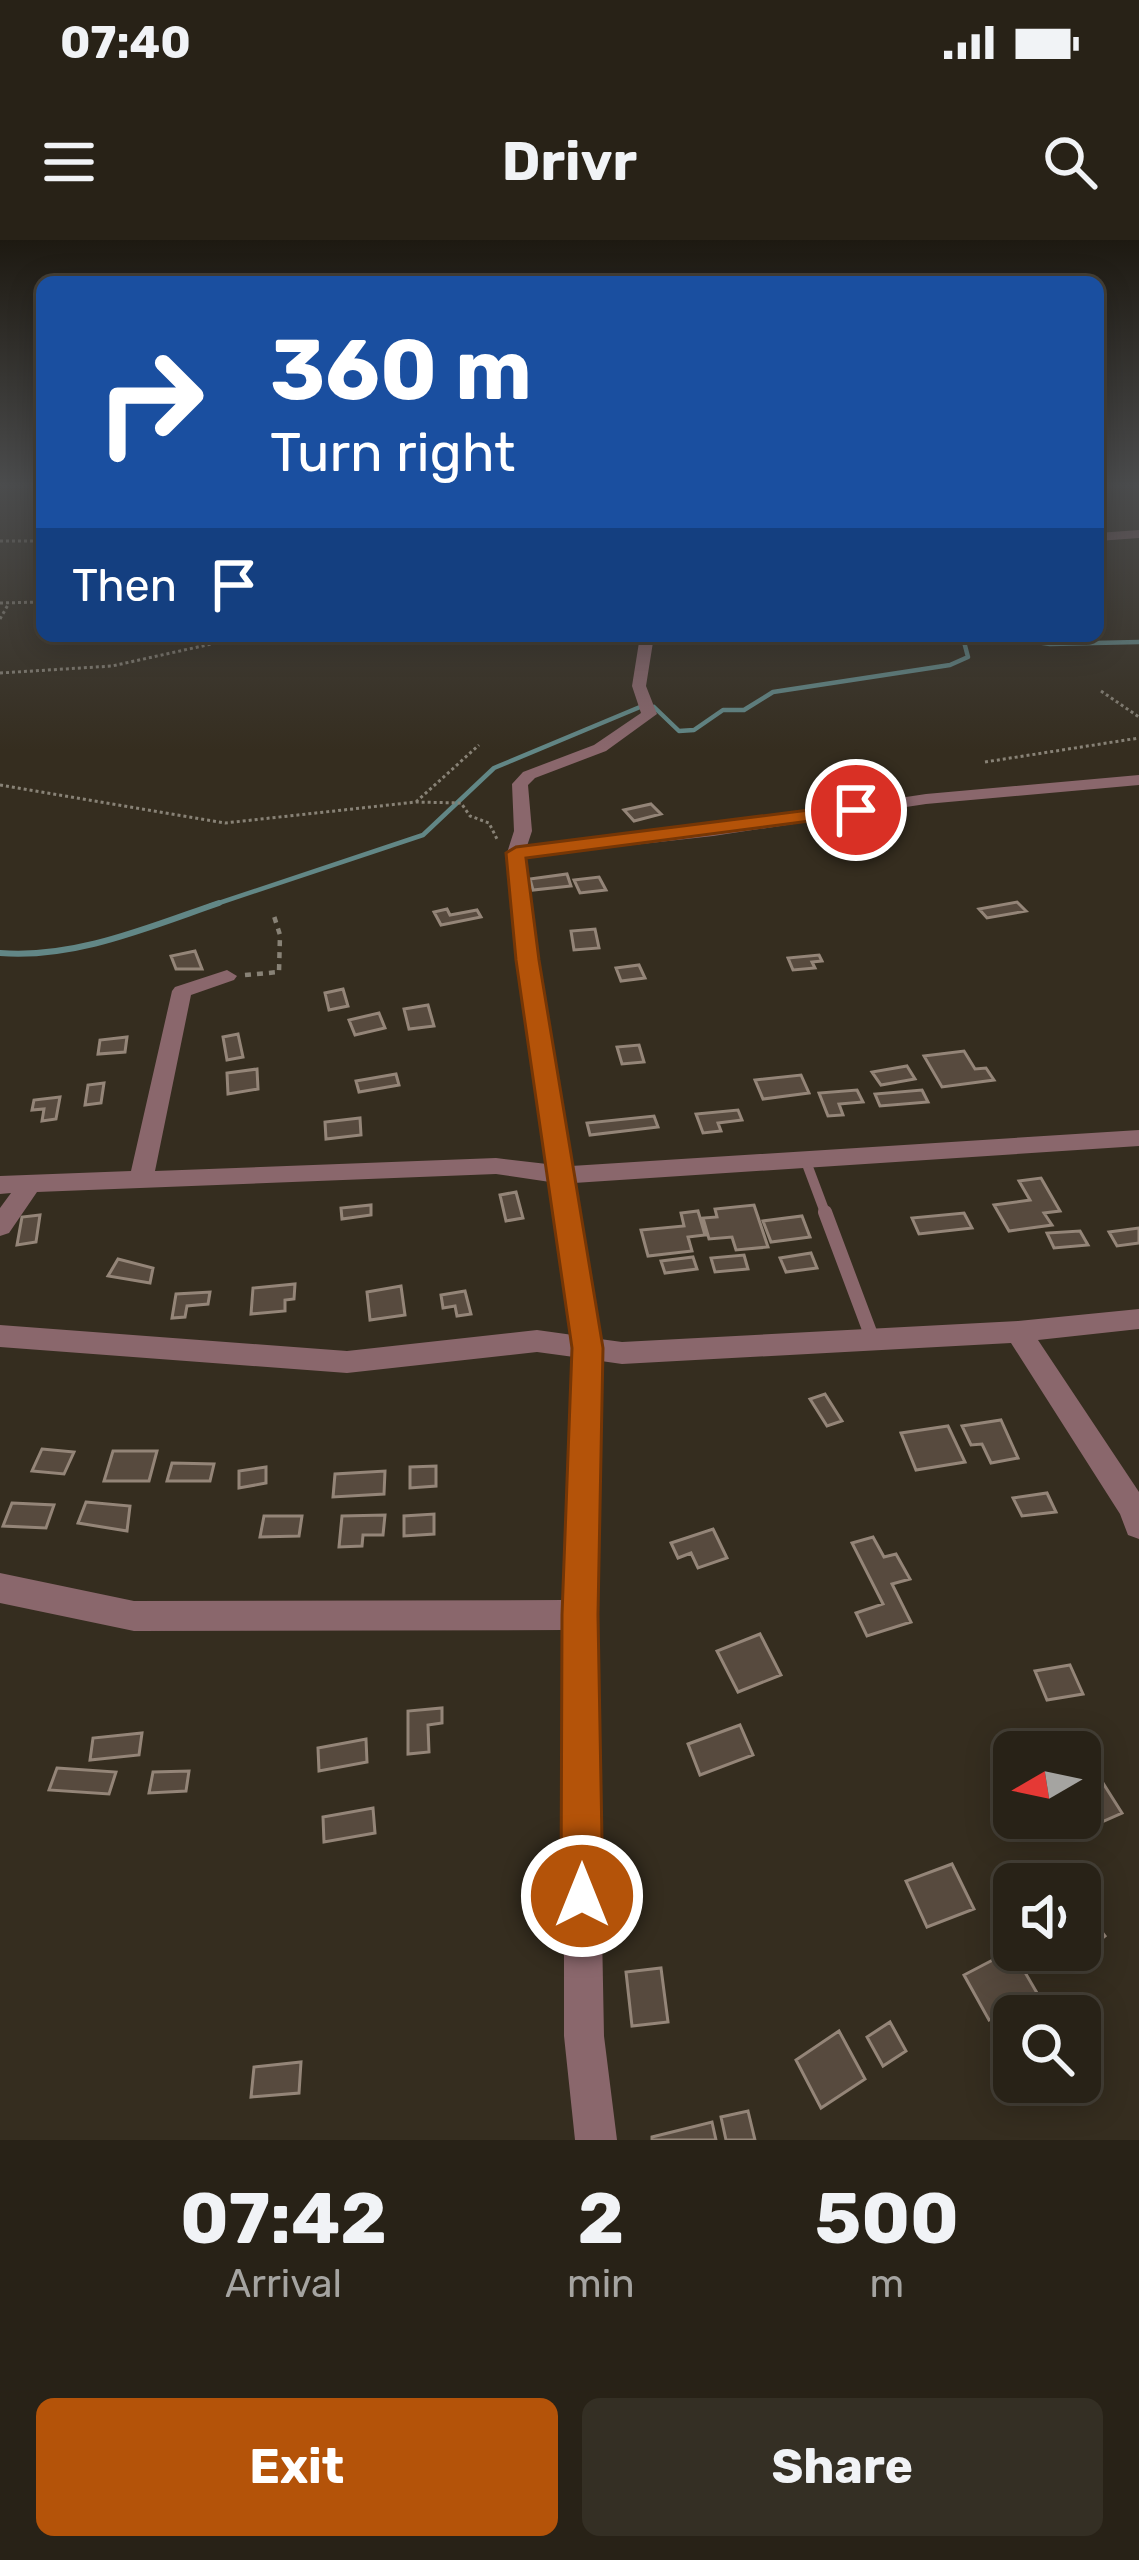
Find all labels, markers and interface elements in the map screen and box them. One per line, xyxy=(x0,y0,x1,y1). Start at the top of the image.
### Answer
text: 07:40 xyxy=(60,16,191,69)
icon: menu xyxy=(36,129,102,195)
icon: search xyxy=(1037,129,1103,195)
text: Drivr xyxy=(502,130,637,194)
text: 360 m xyxy=(270,320,532,420)
icon: right xyxy=(72,324,228,480)
text: Turn right xyxy=(270,421,515,485)
icon: arrive xyxy=(201,552,267,618)
text: Then xyxy=(72,559,177,612)
pin xyxy=(805,759,907,861)
icon: arrive xyxy=(823,777,889,843)
north arrow xyxy=(993,1731,1101,1839)
map controls xyxy=(993,1731,1101,2103)
position arrow xyxy=(519,1833,645,1959)
button: sound xyxy=(993,1863,1101,1971)
button: search xyxy=(993,1995,1101,2103)
text: 07:42 xyxy=(180,2176,387,2261)
text: 2 xyxy=(577,2176,624,2261)
text: 500 xyxy=(815,2176,959,2261)
text: Arrival xyxy=(225,2261,342,2307)
text: min xyxy=(567,2261,635,2307)
text: m xyxy=(870,2261,904,2307)
button: Exit xyxy=(36,2398,558,2536)
button: Share xyxy=(582,2398,1103,2536)

